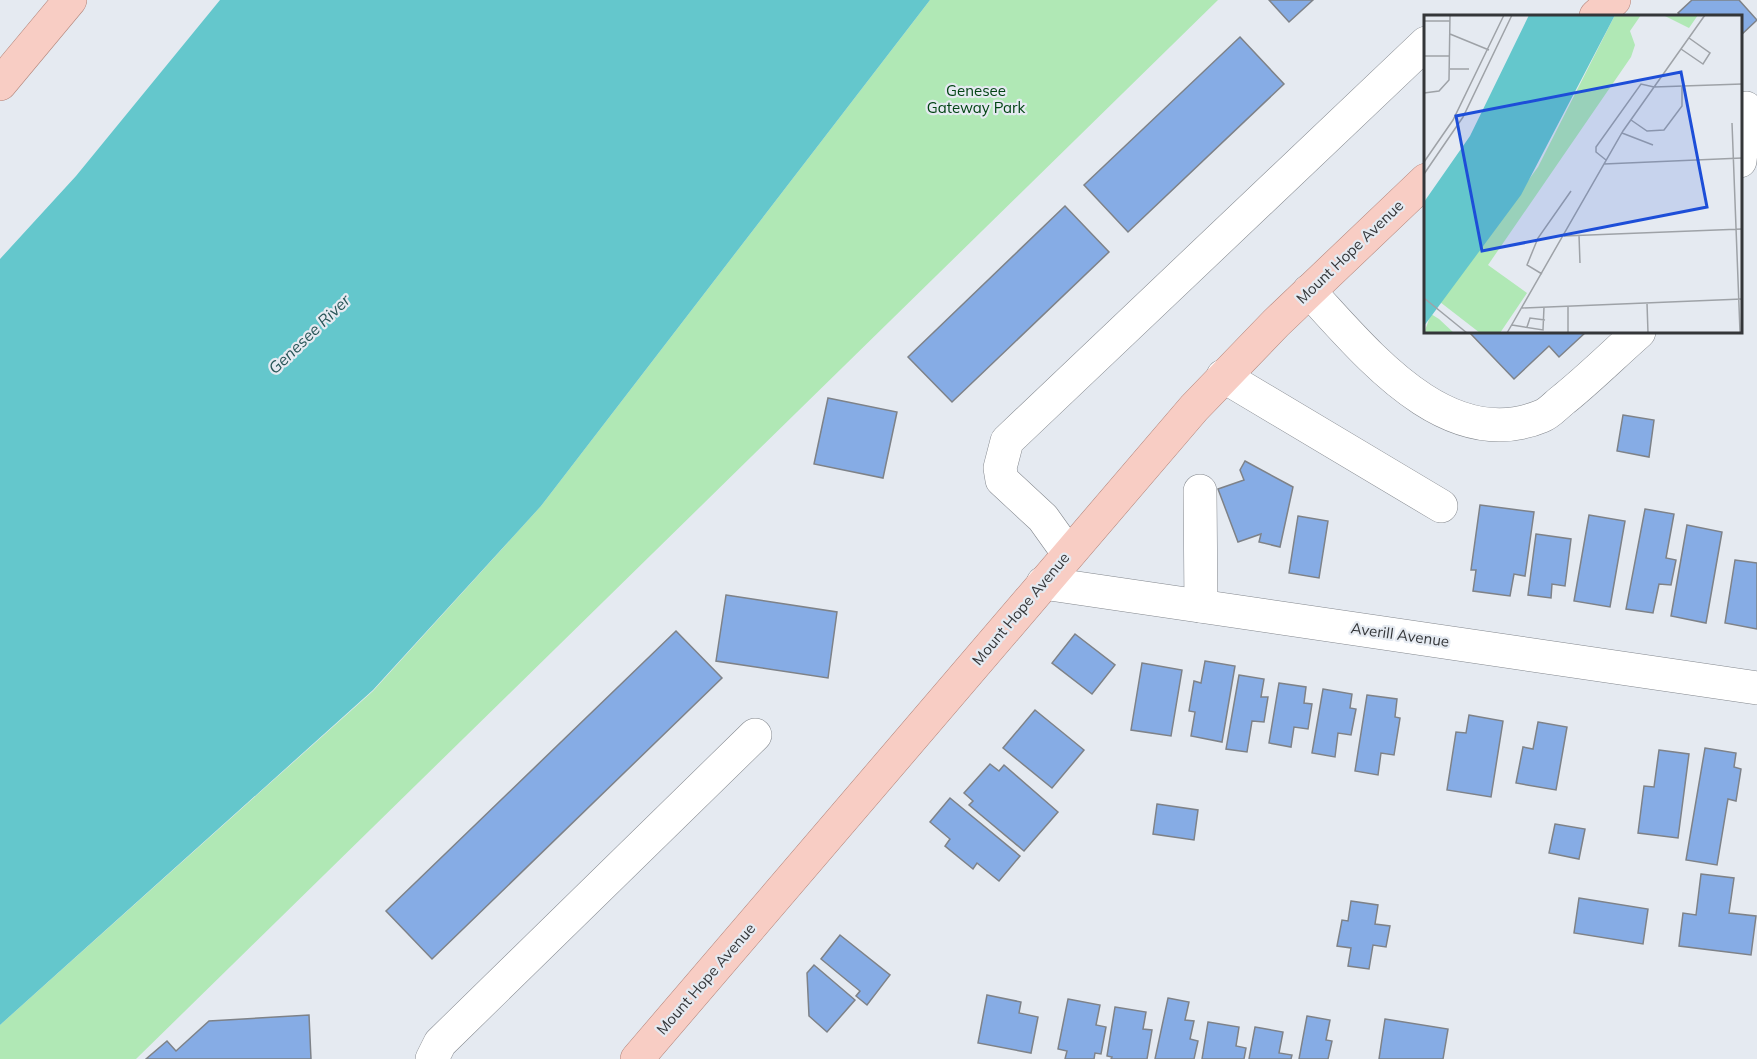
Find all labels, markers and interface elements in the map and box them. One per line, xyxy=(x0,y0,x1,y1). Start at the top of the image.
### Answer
inset map xyxy=(1424,15,1742,333)
park label: Genesee Gateway Park xyxy=(927,81,1026,117)
street label: Mount Hope Avenue xyxy=(1292,196,1407,308)
water label: Genesee River xyxy=(264,289,355,378)
street label: Mount Hope Avenue xyxy=(968,548,1073,669)
street label: Averill Avenue xyxy=(1350,618,1450,651)
street label: Mount Hope Avenue xyxy=(652,919,759,1038)

